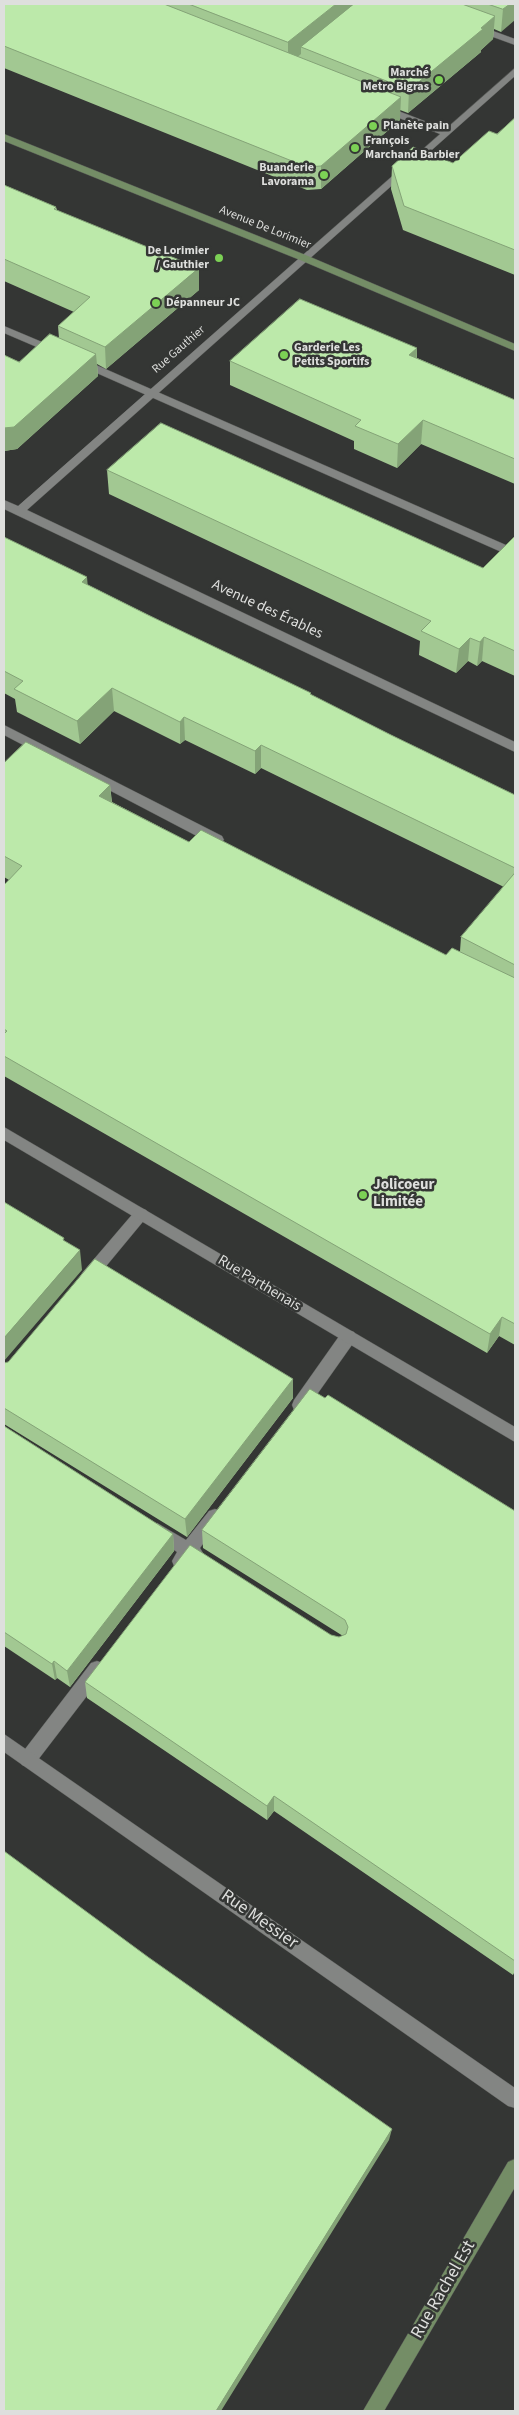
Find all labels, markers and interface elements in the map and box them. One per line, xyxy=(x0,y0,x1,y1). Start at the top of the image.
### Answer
place label: Marché Metro Bigras xyxy=(362,66,429,94)
marker: Marché Metro Bigras xyxy=(433,74,445,86)
place label: Planète pain xyxy=(383,119,449,133)
marker: Planète pain xyxy=(367,120,379,132)
place label: François Marchand Barbier xyxy=(365,134,460,162)
marker: François Marchand Barbier xyxy=(349,142,361,154)
place label: Buanderie Lavorama xyxy=(259,161,314,189)
marker: Buanderie Lavorama xyxy=(318,169,330,181)
street label: Avenue De Lorimier xyxy=(217,203,313,253)
place label: De Lorimier / Gauthier xyxy=(147,244,209,272)
marker: De Lorimier / Gauthier xyxy=(213,252,225,264)
place label: Dépanneur JC xyxy=(166,296,240,310)
marker: Dépanneur JC xyxy=(150,297,162,309)
street label: Rue Gauthier xyxy=(150,323,208,377)
place label: Garderie Les Petits Sportifs xyxy=(294,341,369,369)
marker: Garderie Les Petits Sportifs xyxy=(278,349,290,361)
street label: Avenue des Érables xyxy=(209,576,325,644)
place label: Jolicoeur Limitée xyxy=(373,1177,435,1212)
marker: Jolicoeur Limitée xyxy=(357,1189,369,1201)
street label: Rue Parthenais xyxy=(214,1252,304,1316)
street label: Rue Messier xyxy=(216,1886,302,1954)
street label: Rue Rachel Est xyxy=(407,2237,481,2343)

